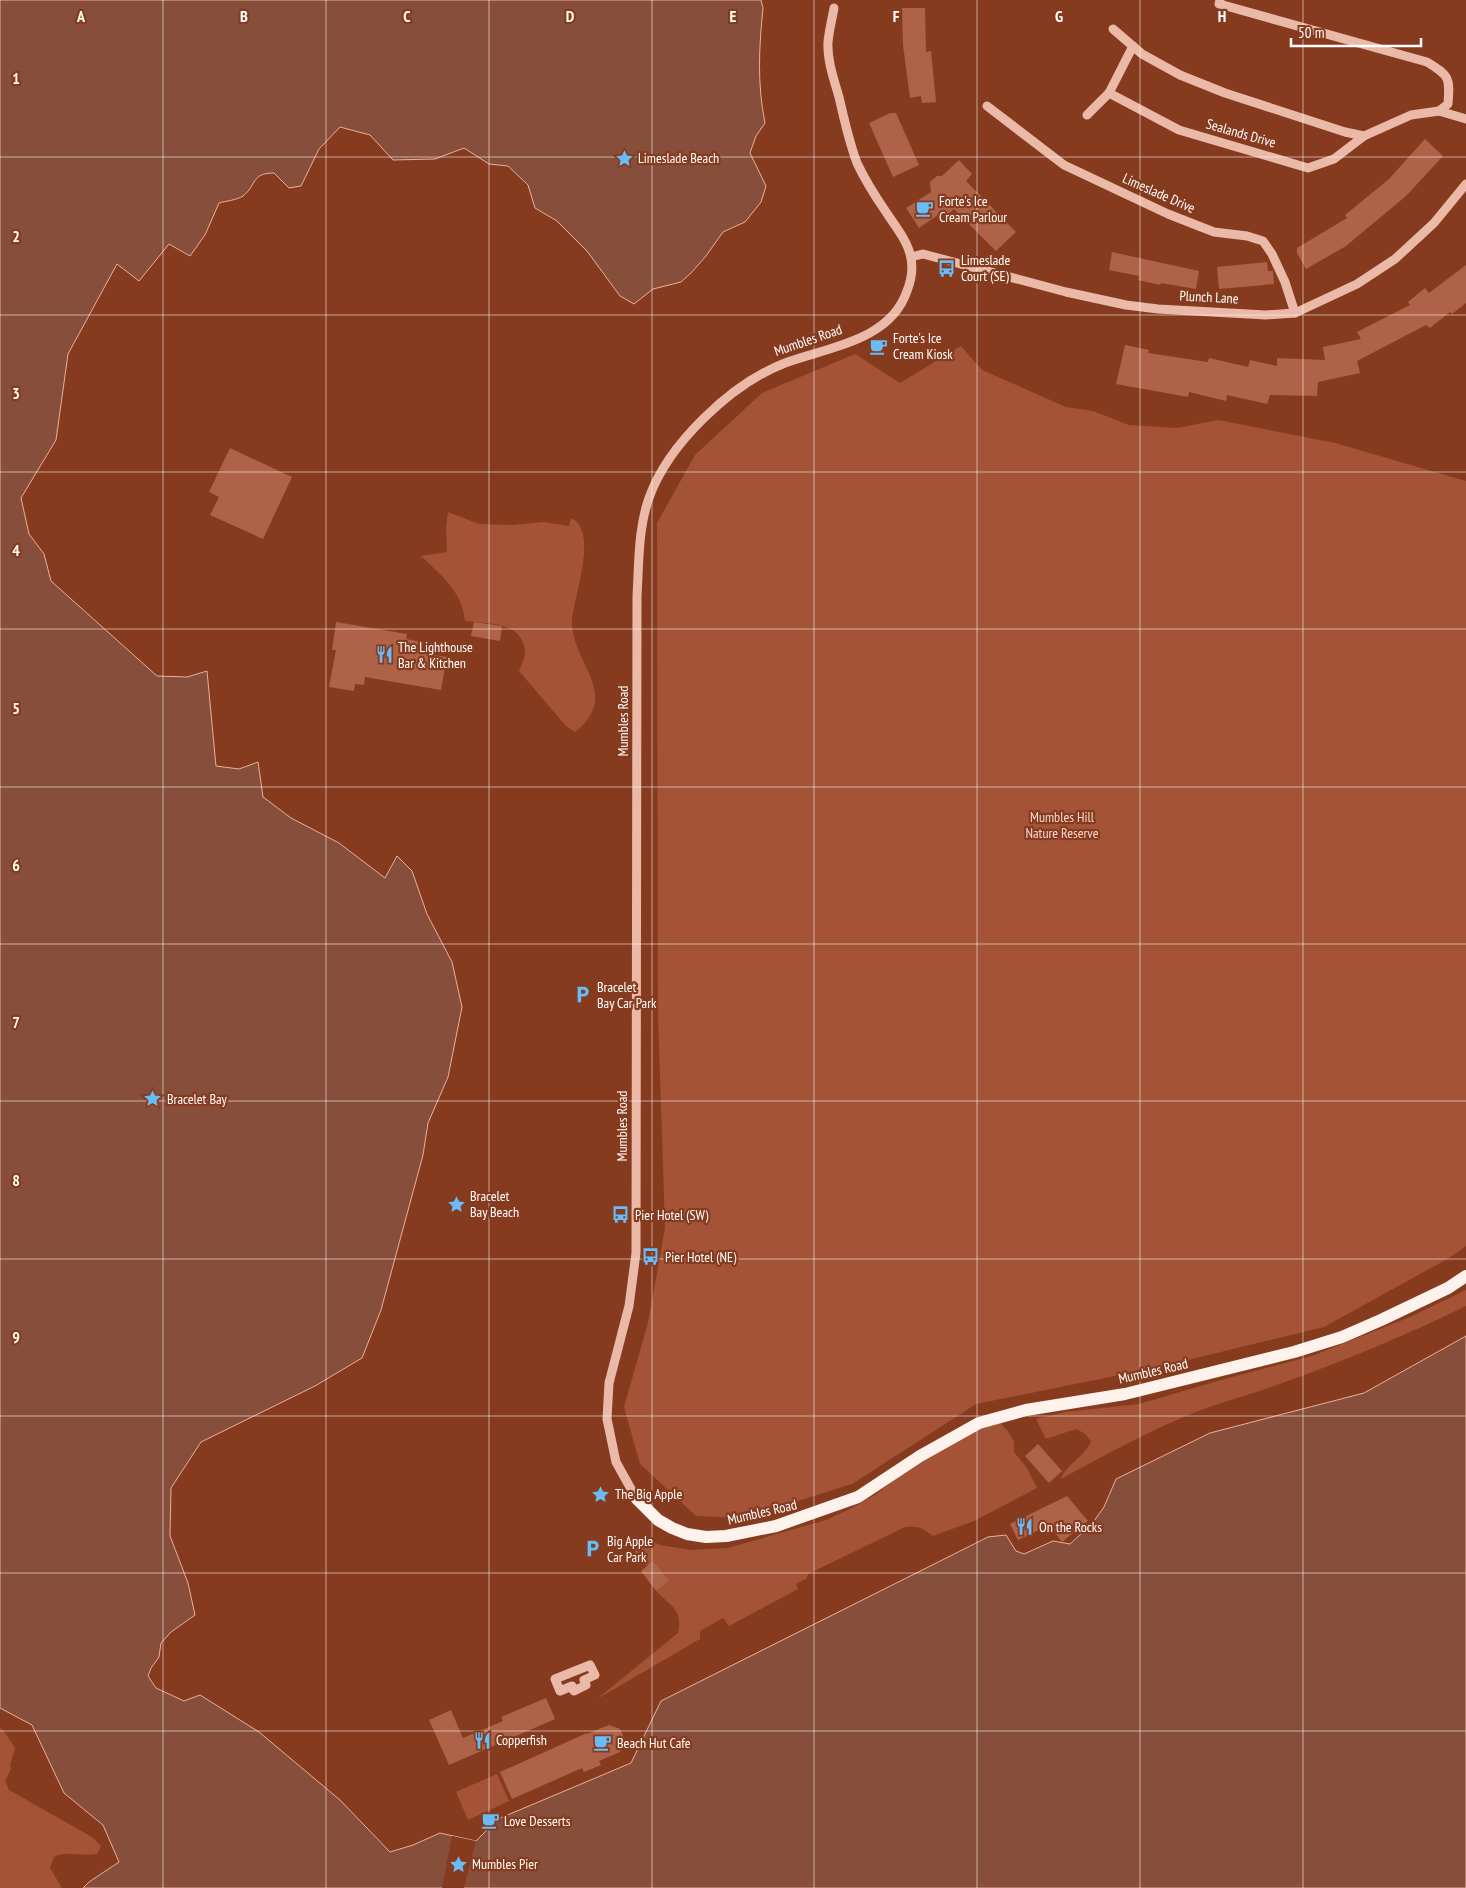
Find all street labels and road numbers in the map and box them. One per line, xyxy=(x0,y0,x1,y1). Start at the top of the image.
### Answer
street label: Sealands Drive xyxy=(1204,114,1278,152)
street label: Limeslade Drive xyxy=(1120,169,1198,217)
street label: Plunch Lane xyxy=(1179,286,1239,308)
street label: Mumbles Road xyxy=(772,320,844,360)
street label: Mumbles Road xyxy=(614,686,632,756)
street label: Mumbles Road xyxy=(613,1091,631,1161)
street label: Mumbles Road xyxy=(1116,1354,1190,1388)
street label: Mumbles Road xyxy=(725,1495,799,1529)

